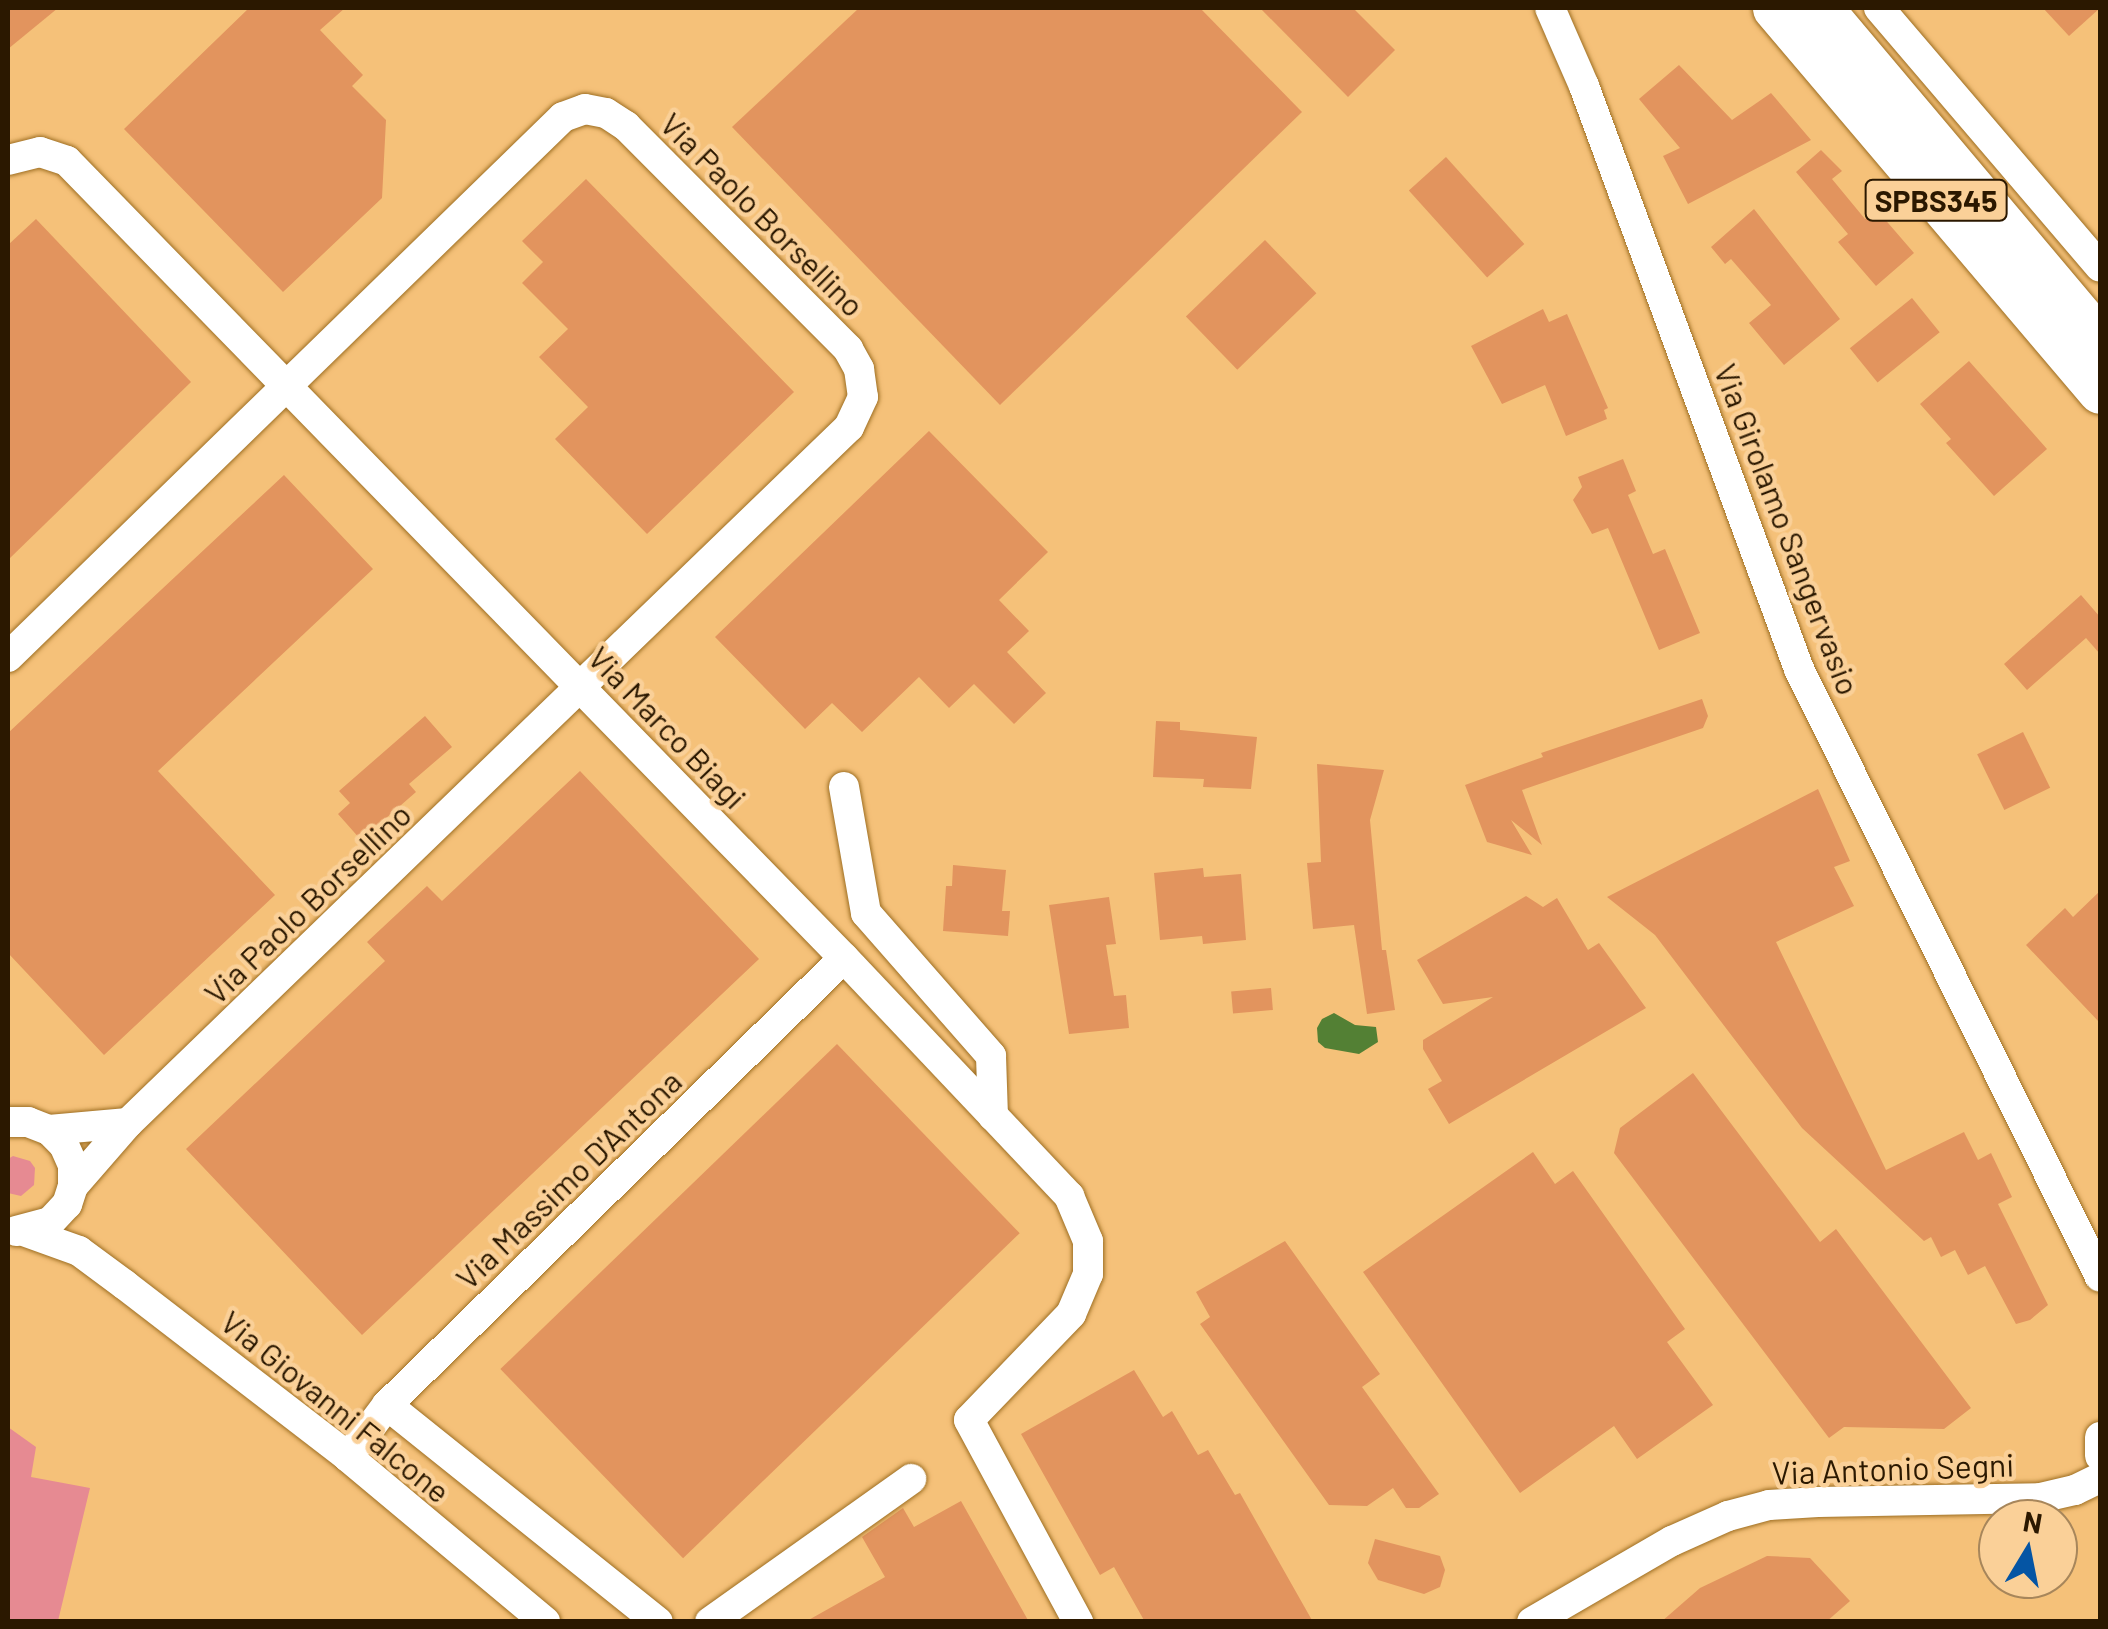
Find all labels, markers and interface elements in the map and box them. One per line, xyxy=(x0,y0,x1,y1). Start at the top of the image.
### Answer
street label: Via Paolo Borsellino xyxy=(653,104,873,324)
road number: SPBS345 xyxy=(1864,175,2008,225)
street label: Via Girolamo Sangervasio xyxy=(1707,358,1869,700)
street label: Via Marco Biagi xyxy=(581,638,755,816)
street label: Via Paolo Borsellino xyxy=(196,795,418,1011)
street label: Via Massimo D'Antona xyxy=(447,1062,689,1296)
street label: Via Giovanni Falcone xyxy=(214,1302,458,1510)
street label: Via Antonio Segni xyxy=(1771,1445,2015,1491)
north arrow xyxy=(1978,1499,2078,1599)
text: N xyxy=(2021,1503,2045,1540)

